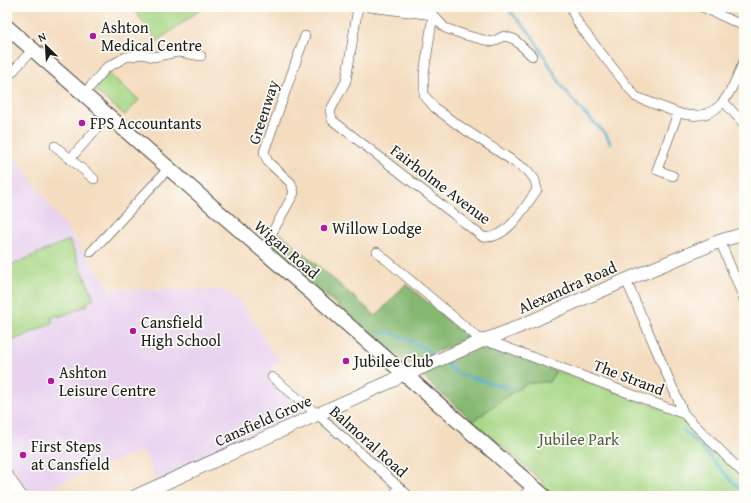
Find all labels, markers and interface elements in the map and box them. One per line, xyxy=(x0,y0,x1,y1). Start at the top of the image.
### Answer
place label: Ashton Medical Centre xyxy=(101,15,202,57)
north arrow xyxy=(26,26,66,66)
text: N xyxy=(35,28,49,46)
marker: Ashton Medical Centre xyxy=(88,31,98,41)
street label: Greenway xyxy=(241,77,285,147)
place label: FPS Accountants xyxy=(90,111,202,135)
marker: FPS Accountants xyxy=(77,118,87,128)
street label: Fairholme Avenue xyxy=(386,138,496,230)
street label: Wigan Road xyxy=(249,214,325,284)
place label: Willow Lodge xyxy=(332,216,422,240)
marker: Willow Lodge xyxy=(319,223,329,233)
street label: Alexandra Road xyxy=(514,254,621,319)
place label: Cansfield High School xyxy=(141,310,222,352)
marker: Cansfield High School xyxy=(128,326,138,336)
place label: Jubilee Club xyxy=(352,349,434,373)
street label: The Strand xyxy=(590,353,668,402)
marker: Jubilee Club xyxy=(341,356,351,366)
place label: Ashton Leisure Centre xyxy=(59,360,156,402)
marker: Ashton Leisure Centre xyxy=(46,376,56,386)
street label: Cansfield Grove xyxy=(211,388,315,452)
street label: Balmoral Road xyxy=(325,399,414,483)
park label: Jubilee Park xyxy=(537,427,620,451)
place label: First Steps at Cansfield xyxy=(31,434,110,476)
marker: First Steps at Cansfield xyxy=(18,450,28,460)

